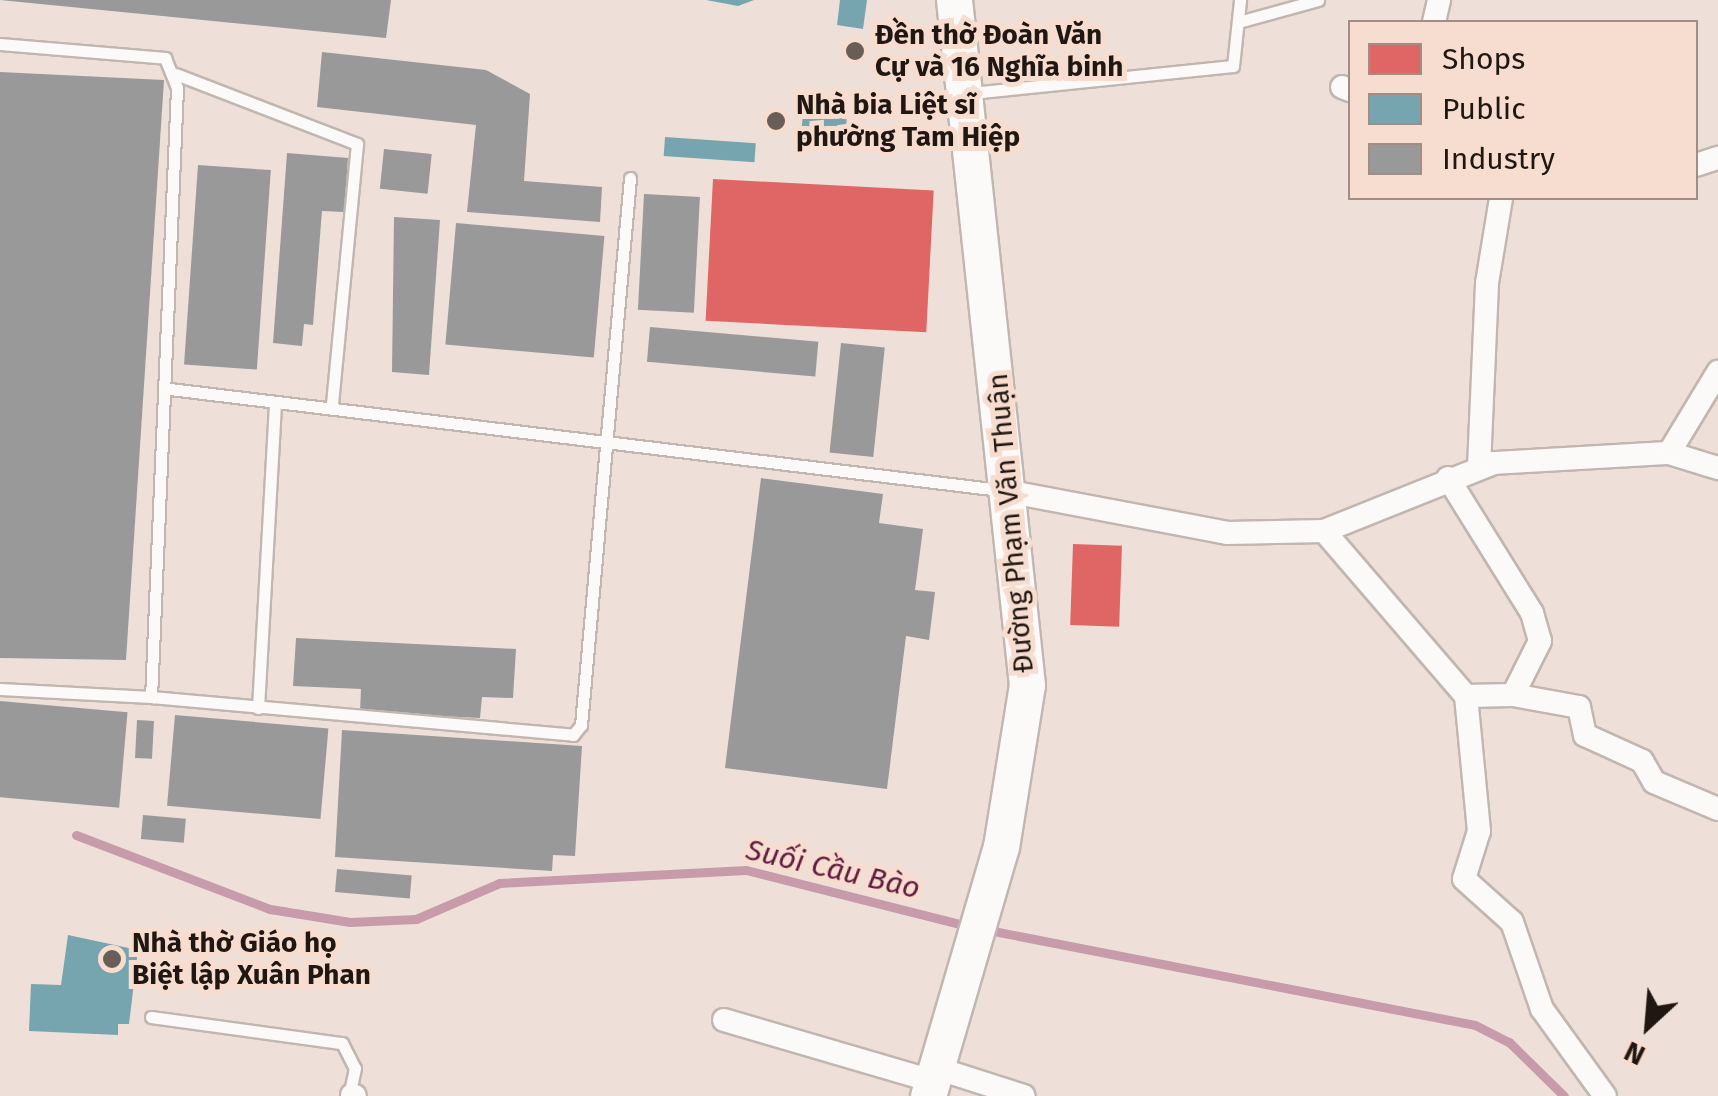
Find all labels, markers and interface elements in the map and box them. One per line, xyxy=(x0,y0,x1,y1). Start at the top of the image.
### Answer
place label: Đền thờ Đoàn Văn Cự và 16 Nghĩa binh xyxy=(875,18,1123,84)
legend xyxy=(1348,20,1698,200)
marker: Đền thờ Đoàn Văn Cự và 16 Nghĩa binh xyxy=(844,40,866,62)
text: Shops xyxy=(1442,41,1525,77)
place label: Nhà bia Liệt sĩ phường Tam Hiệp xyxy=(796,88,1020,154)
text: Public xyxy=(1442,91,1526,127)
marker: Nhà bia Liệt sĩ phường Tam Hiệp xyxy=(765,110,787,132)
text: Industry xyxy=(1442,141,1555,177)
street label: Đường Phạm Văn Thuận xyxy=(981,372,1041,674)
water label: Suối Cầu Bào xyxy=(742,831,924,907)
place label: Nhà thờ Giáo họ Biệt lập Xuân Phan xyxy=(132,926,371,992)
marker: Nhà thờ Giáo họ Biệt lập Xuân Phan xyxy=(101,948,123,970)
north arrow xyxy=(1598,976,1698,1076)
text: N xyxy=(1619,1035,1650,1072)

